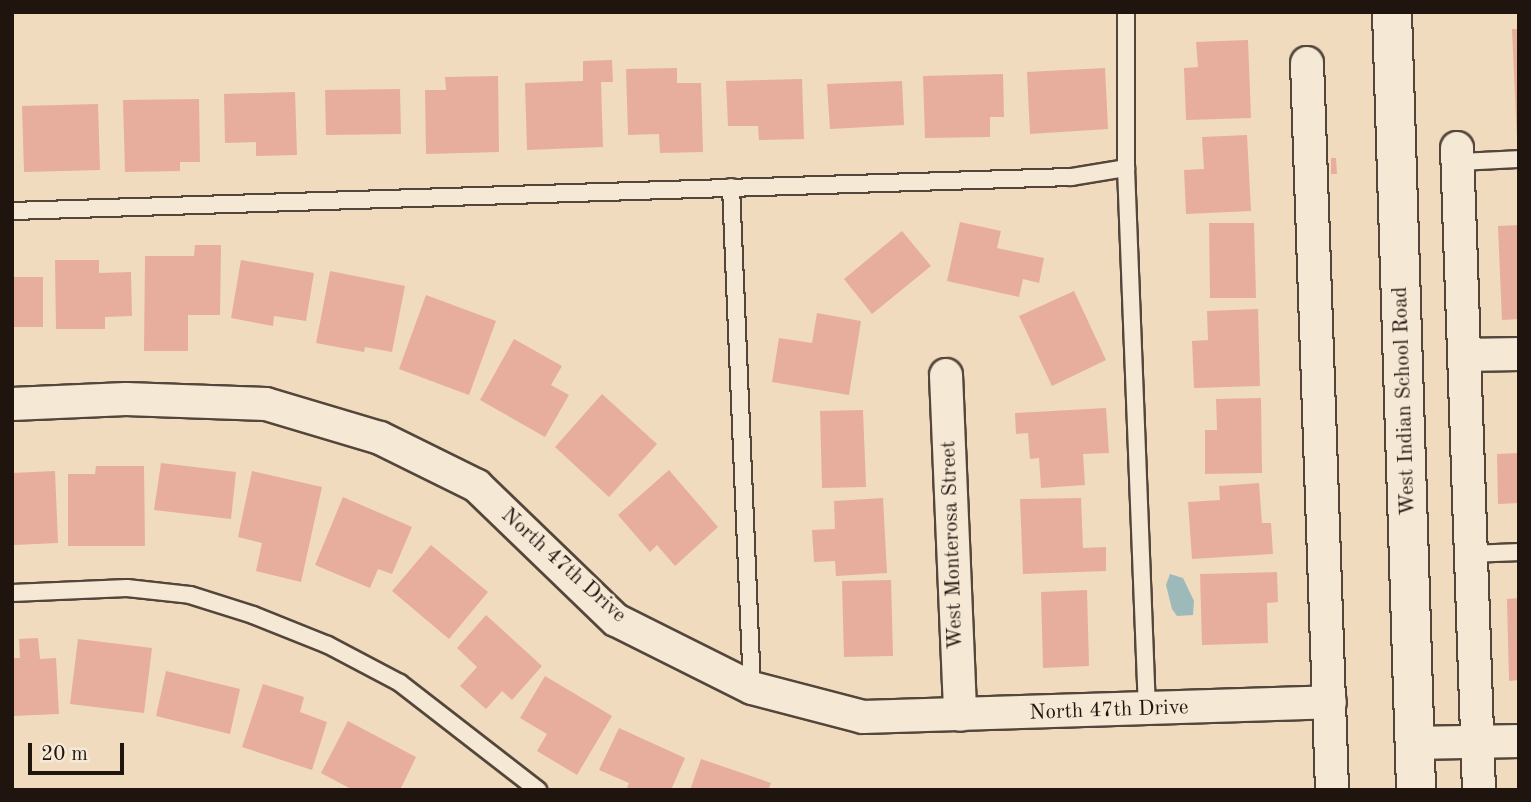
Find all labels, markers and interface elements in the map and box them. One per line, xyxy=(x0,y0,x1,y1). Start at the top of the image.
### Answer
street label: West Indian School Road xyxy=(1388,286,1422,516)
street label: West Monterosa Street xyxy=(937,440,969,650)
street label: North 47th Drive xyxy=(495,503,631,629)
street label: North 47th Drive xyxy=(1029,696,1189,726)
scale bar xyxy=(32,728,128,772)
text: 20 m xyxy=(41,744,88,765)

